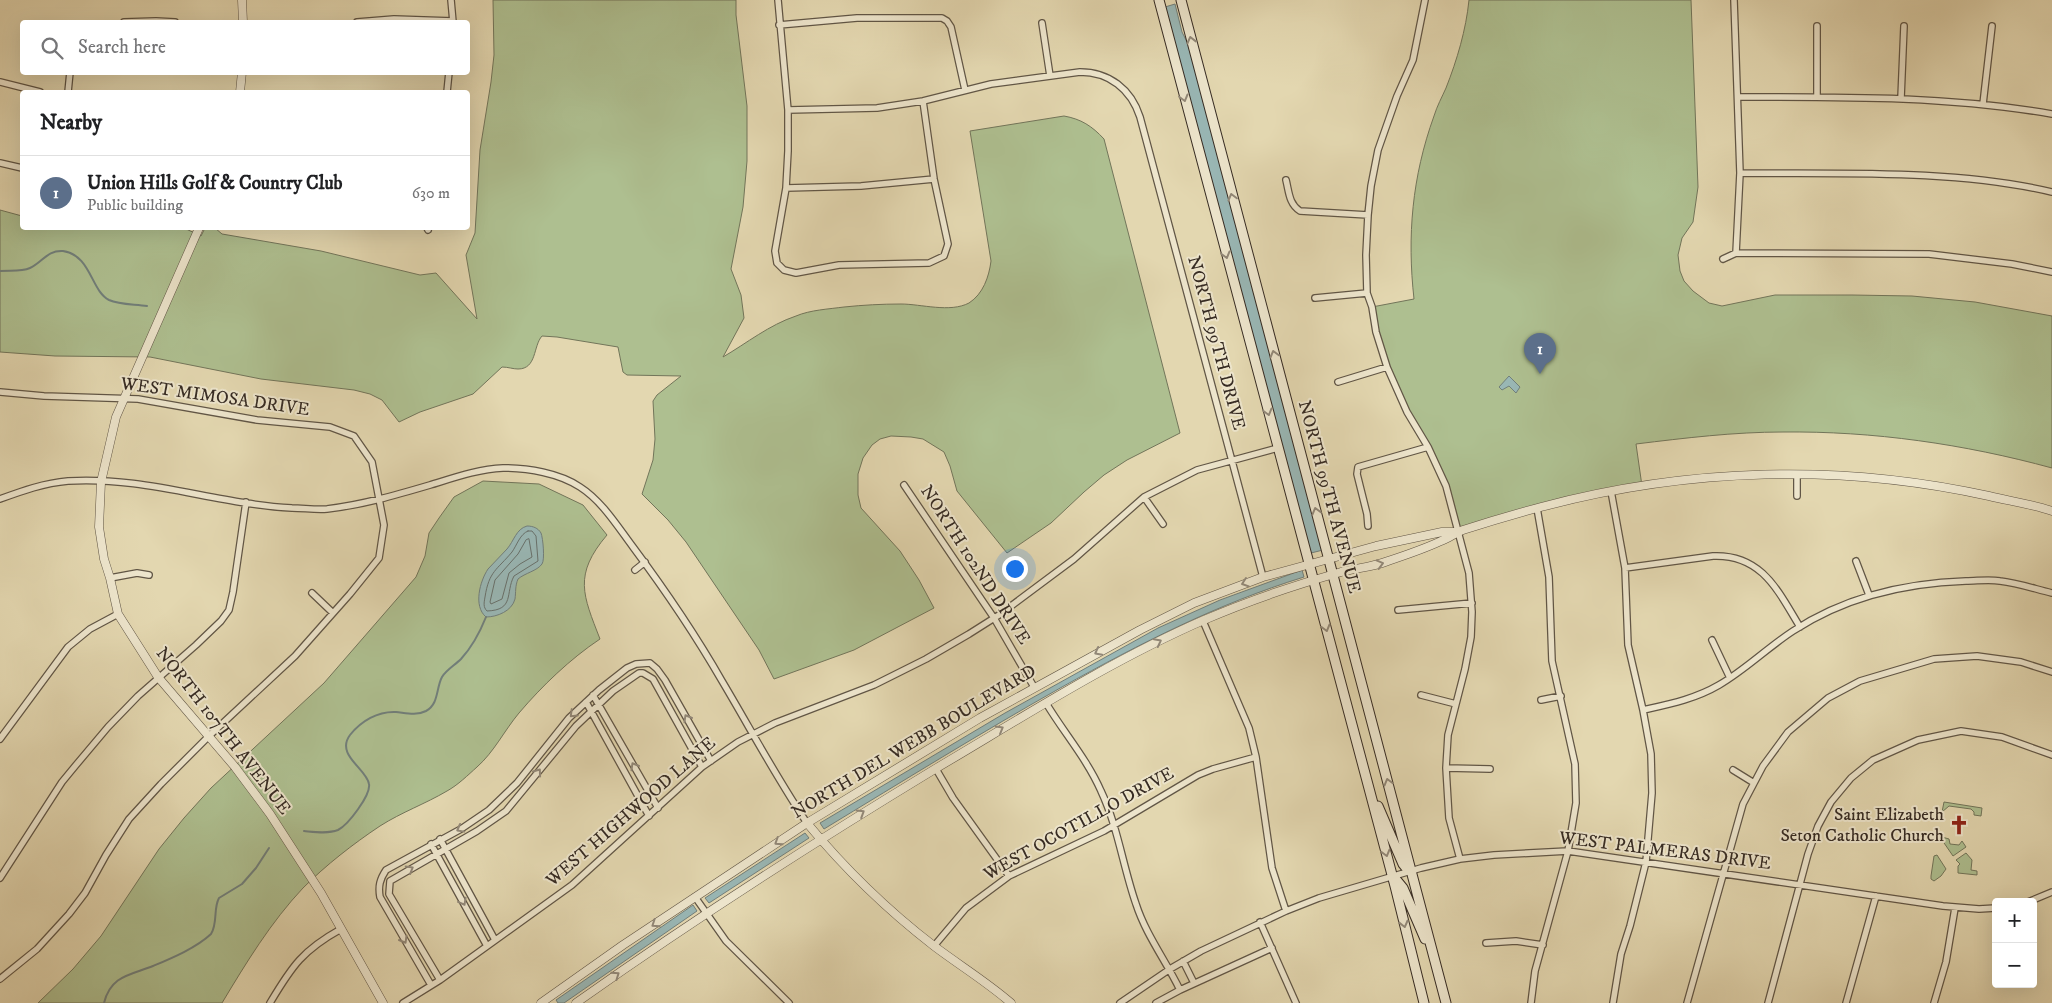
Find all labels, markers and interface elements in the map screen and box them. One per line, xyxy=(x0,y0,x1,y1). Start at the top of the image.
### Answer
search box xyxy=(20,20,470,75)
icon: search xyxy=(38,34,66,62)
text: Search here xyxy=(78,36,166,59)
one-way arrow xyxy=(1186,36,1197,45)
one-way arrow xyxy=(1179,93,1189,101)
text: Nearby xyxy=(40,110,102,136)
text: Union Hills Golf & Country Club xyxy=(87,172,342,195)
text: 1 xyxy=(53,183,59,203)
text: 630 m xyxy=(412,183,450,203)
one-way arrow xyxy=(1228,194,1238,202)
text: Public building xyxy=(87,195,183,215)
one-way arrow xyxy=(1221,250,1231,258)
street label: NORTH 99TH DRIVE xyxy=(1182,254,1250,433)
pin: 1 xyxy=(1524,333,1556,374)
one-way arrow xyxy=(1269,350,1280,359)
street label: WEST MIMOSA DRIVE xyxy=(118,373,311,421)
street label: NORTH 99TH AVENUE xyxy=(1293,398,1365,596)
one-way arrow xyxy=(1262,407,1273,416)
street label: NORTH 102ND DRIVE xyxy=(915,481,1035,649)
one-way arrow xyxy=(1311,507,1322,516)
your location xyxy=(1002,556,1028,582)
one-way arrow xyxy=(1375,559,1383,569)
one-way arrow xyxy=(1241,577,1250,587)
one-way arrow xyxy=(1320,624,1331,633)
one-way arrow xyxy=(1152,638,1161,648)
street label: NORTH 107TH AVENUE xyxy=(151,643,295,819)
one-way arrow xyxy=(1095,646,1104,656)
street label: NORTH DEL WEBB BOULEVARD xyxy=(788,660,1040,824)
one-way arrow xyxy=(569,708,578,717)
one-way arrow xyxy=(684,715,694,724)
one-way arrow xyxy=(995,726,1004,736)
street label: WEST HIGHWOOD LANE xyxy=(541,732,720,892)
one-way arrow xyxy=(630,762,640,771)
street label: WEST OCOTILLO DRIVE xyxy=(979,762,1178,886)
one-way arrow xyxy=(532,768,541,778)
one-way arrow xyxy=(1383,777,1394,786)
place label: Saint Elizabeth Seton Catholic Church xyxy=(1780,804,1945,847)
one-way arrow xyxy=(855,810,865,819)
church icon: Saint Elizabeth Seton Catholic Church xyxy=(1948,814,1970,836)
one-way arrow xyxy=(456,823,465,833)
street label: WEST PALMERAS DRIVE xyxy=(1557,827,1772,875)
one-way arrow xyxy=(774,836,783,845)
one-way arrow xyxy=(1380,848,1391,857)
one-way arrow xyxy=(405,865,414,875)
one-way arrow xyxy=(457,897,467,906)
map controls xyxy=(1992,898,2037,988)
button: + xyxy=(1992,898,2037,943)
one-way arrow xyxy=(651,918,661,927)
one-way arrow xyxy=(1398,919,1409,928)
one-way arrow xyxy=(398,935,408,944)
button: − xyxy=(1992,943,2037,988)
one-way arrow xyxy=(610,972,620,981)

